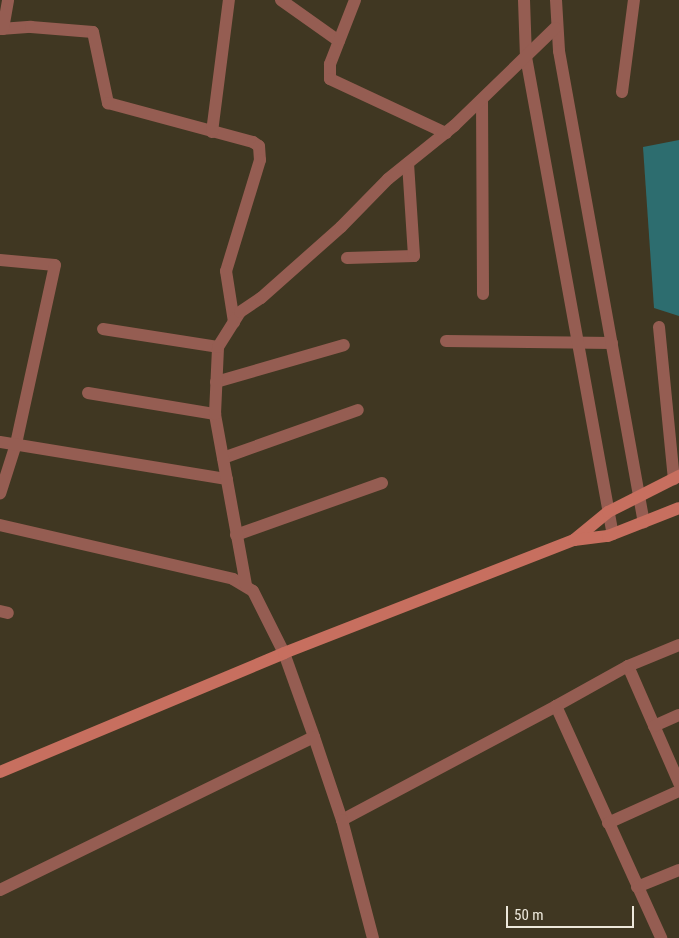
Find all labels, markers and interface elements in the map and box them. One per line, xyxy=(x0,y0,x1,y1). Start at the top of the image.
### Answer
scale bar xyxy=(509,896,636,928)
text: 50 m xyxy=(514,906,544,924)

